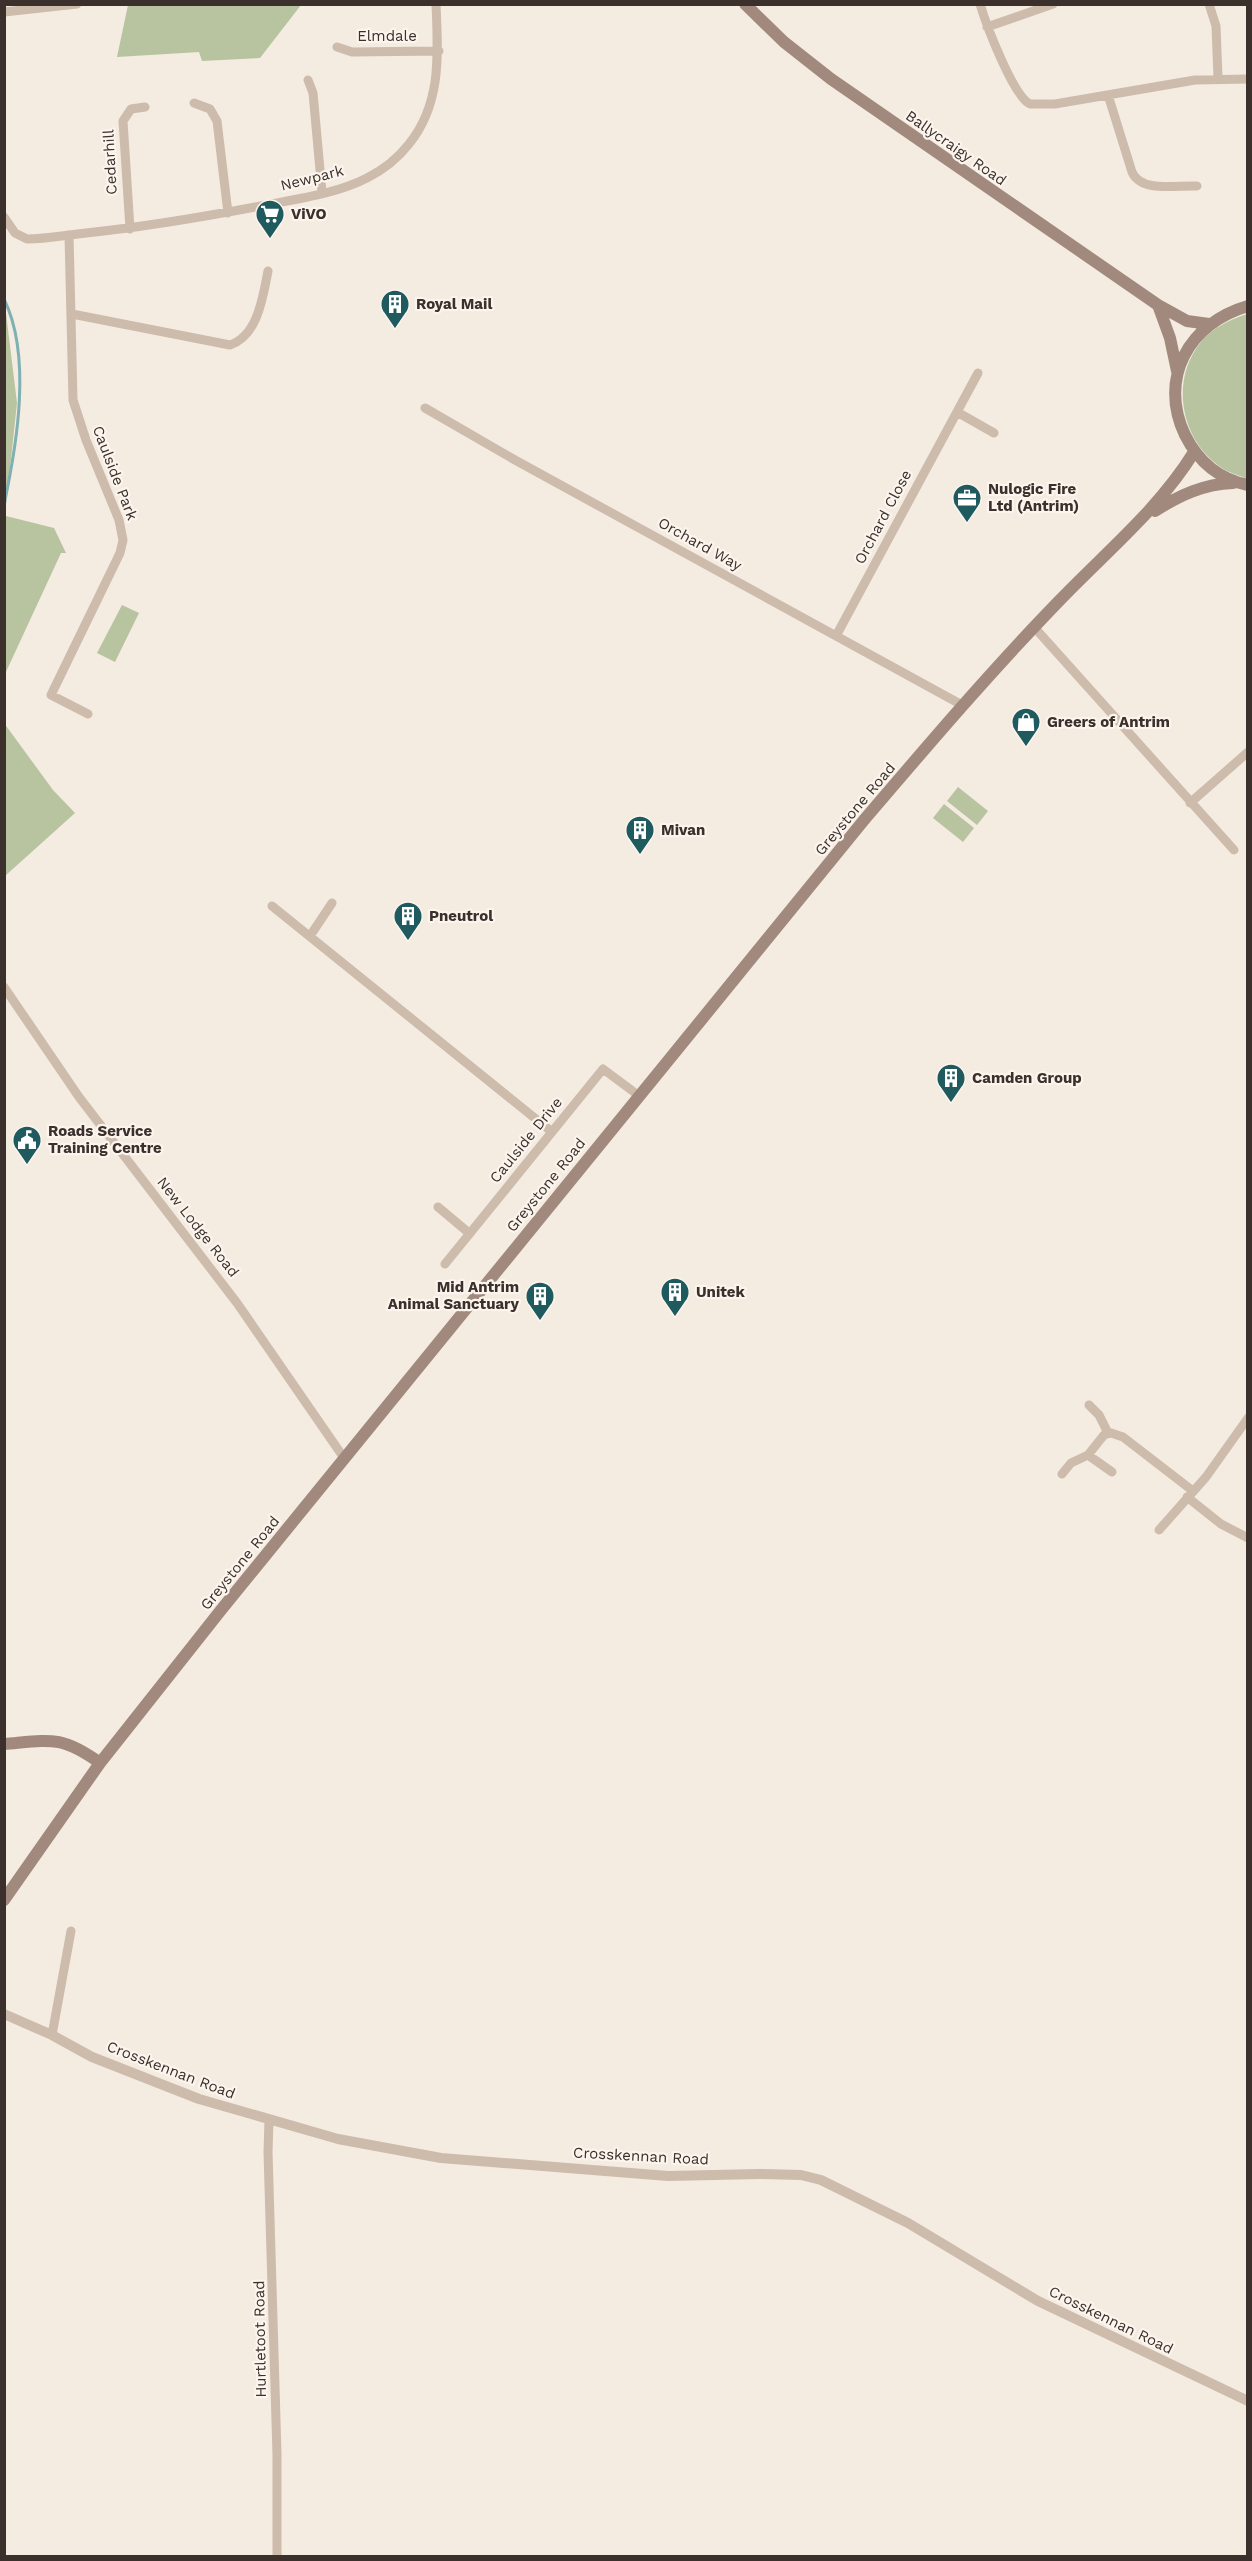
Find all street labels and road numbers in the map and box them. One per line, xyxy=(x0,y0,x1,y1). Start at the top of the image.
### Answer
street label: Elmdale xyxy=(357,27,417,45)
street label: Ballycraigy Road xyxy=(902,107,1010,189)
street label: Cedarhill xyxy=(99,128,121,195)
street label: Newpark xyxy=(279,161,346,195)
street label: Caulside Park xyxy=(89,423,141,523)
street label: Orchard Close xyxy=(851,467,915,567)
street label: Orchard Way xyxy=(655,514,745,575)
street label: Greystone Road xyxy=(811,759,899,859)
street label: Caulside Drive xyxy=(486,1094,566,1186)
street label: Greystone Road xyxy=(503,1134,589,1236)
street label: New Lodge Road xyxy=(153,1173,243,1281)
street label: Greystone Road xyxy=(197,1512,283,1614)
street label: Crosskennan Road xyxy=(104,2037,238,2103)
street label: Crosskennan Road xyxy=(573,2143,709,2169)
street label: Hurtletoot Road xyxy=(250,2280,270,2398)
street label: Crosskennan Road xyxy=(1046,2282,1176,2358)

